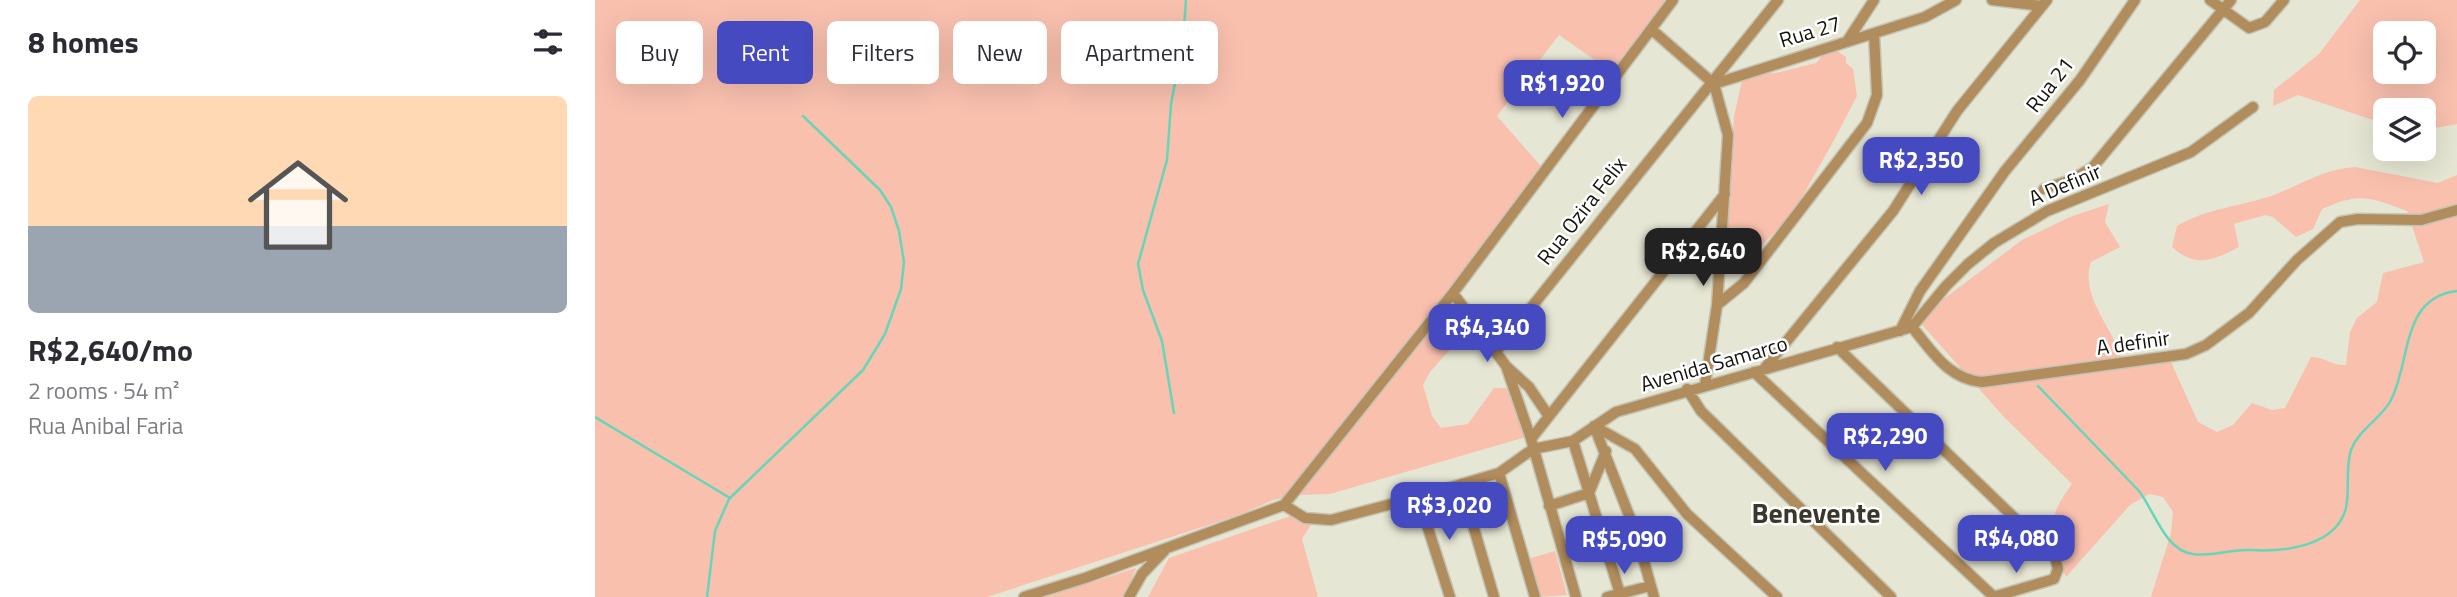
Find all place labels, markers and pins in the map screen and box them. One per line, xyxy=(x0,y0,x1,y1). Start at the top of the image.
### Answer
pin: R$1,920 xyxy=(1497,60,1627,120)
pin: R$2,350 xyxy=(1856,138,1986,197)
pin: R$2,640 xyxy=(1638,229,1768,288)
pin: R$4,340 xyxy=(1422,304,1552,364)
pin: R$2,290 xyxy=(1820,414,1950,473)
pin: R$3,020 xyxy=(1384,482,1514,542)
pin: R$5,090 xyxy=(1559,516,1689,576)
pin: R$4,080 xyxy=(1951,516,2081,575)

